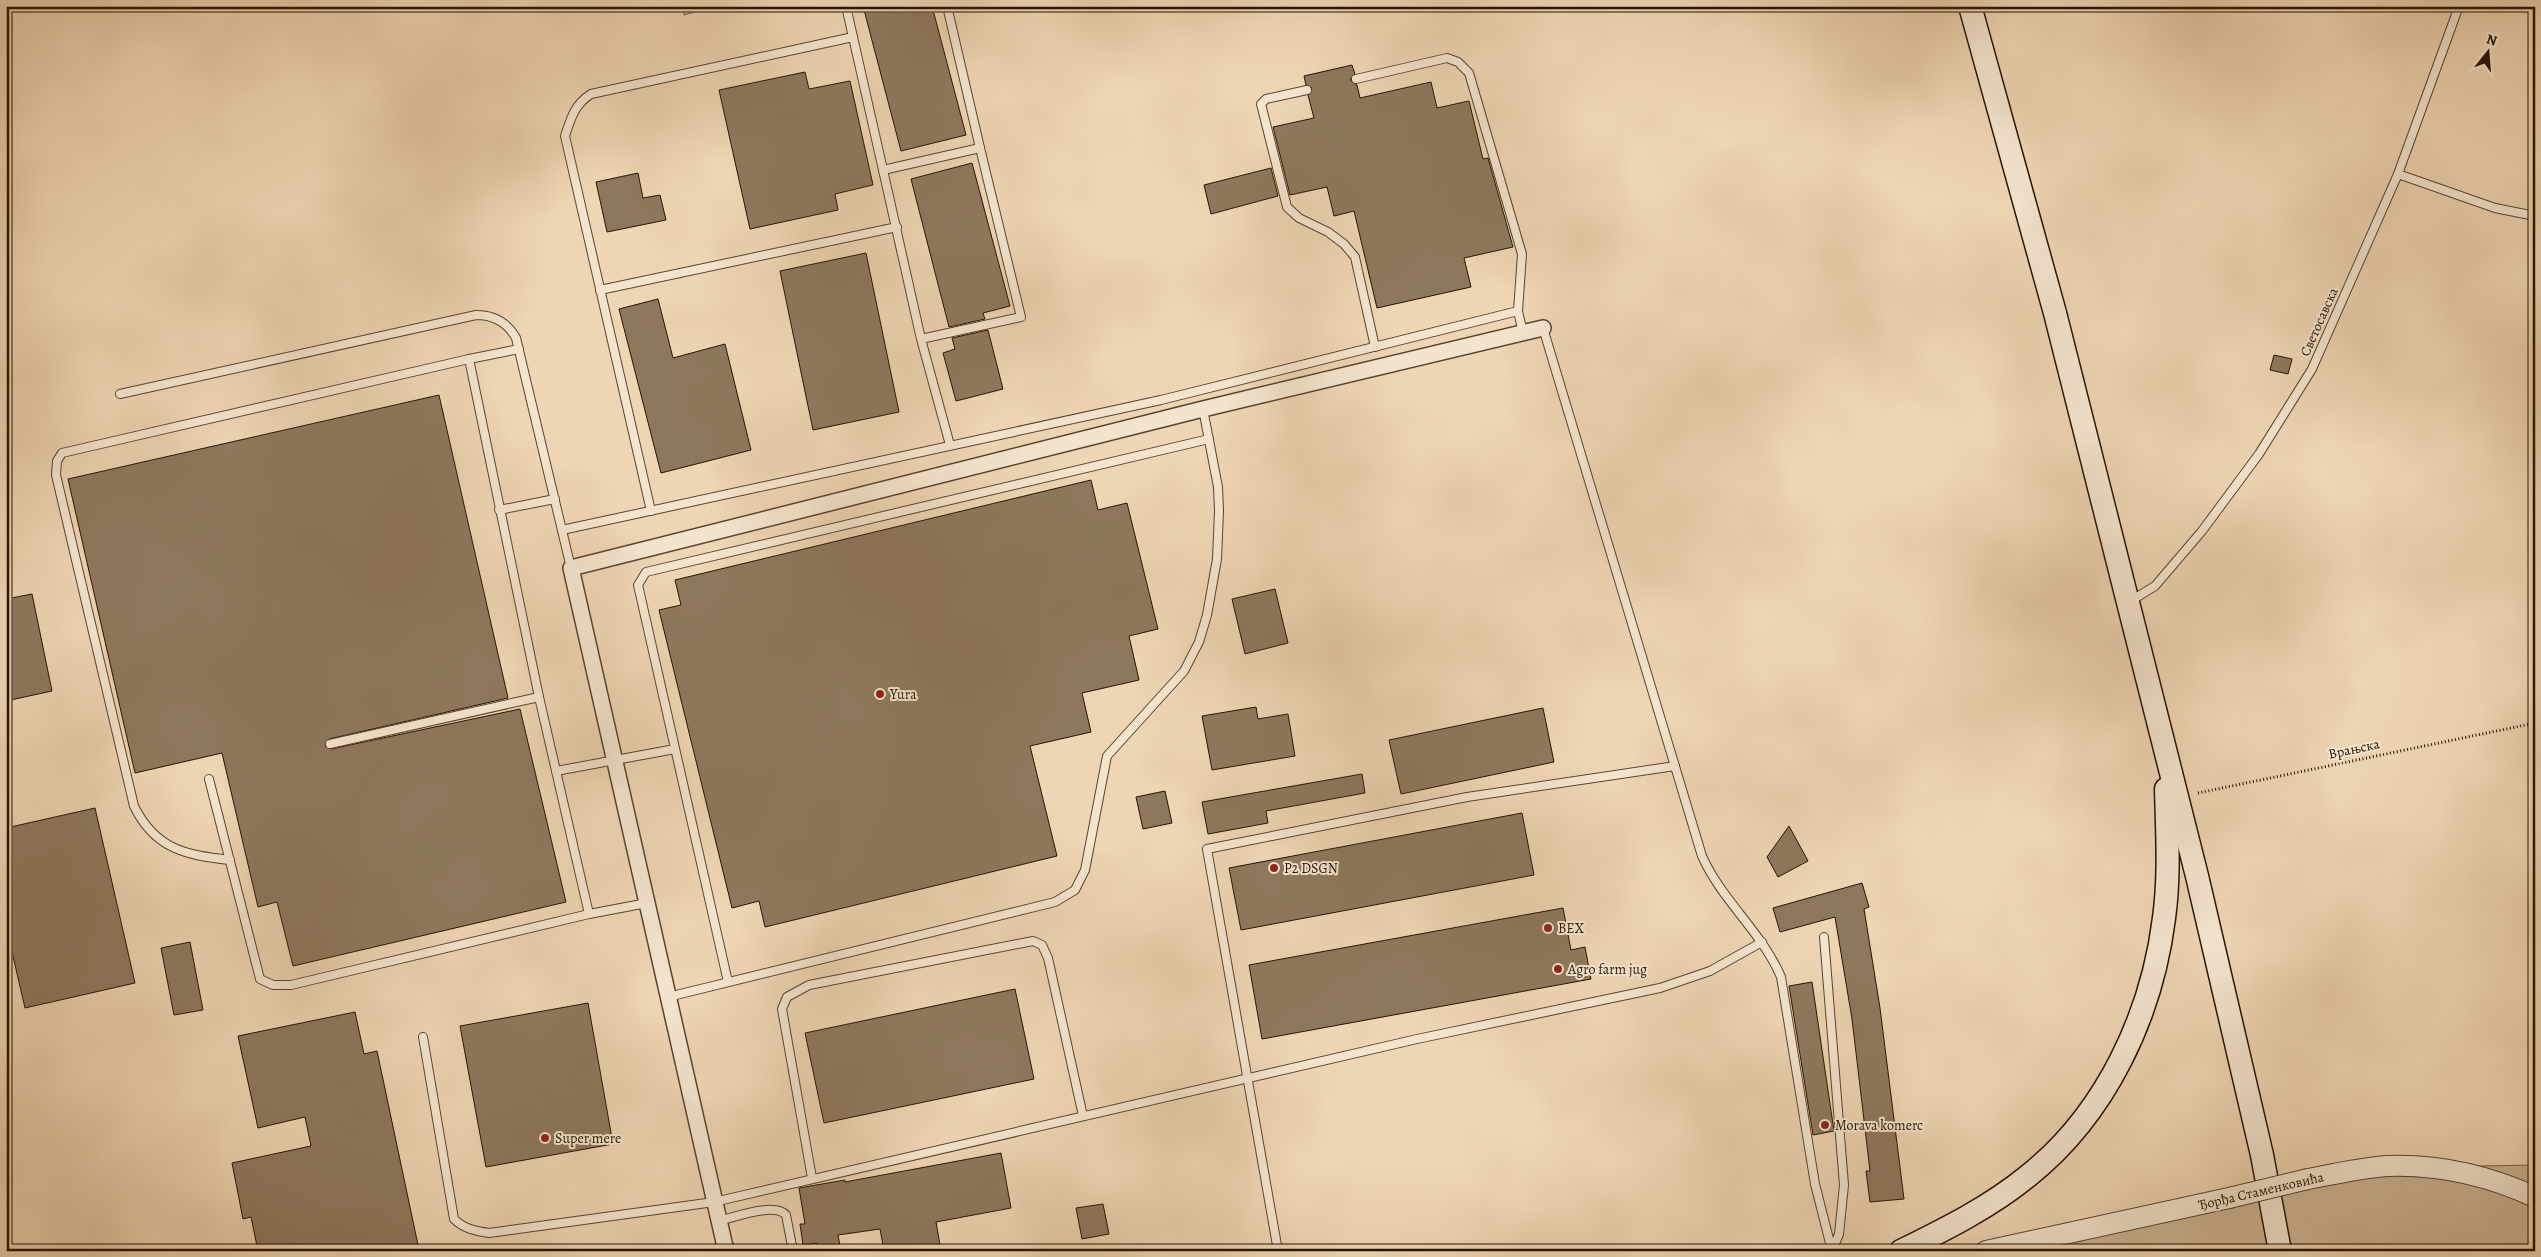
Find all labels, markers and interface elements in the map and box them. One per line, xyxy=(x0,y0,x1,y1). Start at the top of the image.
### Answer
north arrow xyxy=(2464,28,2514,78)
text: N xyxy=(2484,29,2499,51)
street label: Светосавска xyxy=(2295,284,2343,359)
place label: Yura xyxy=(889,685,917,704)
marker: Yura xyxy=(874,688,886,700)
street label: Врањска xyxy=(2327,734,2382,764)
place label: P2 DSGN xyxy=(1284,859,1338,878)
marker: P2 DSGN xyxy=(1268,862,1280,874)
place label: BEX xyxy=(1558,919,1585,938)
marker: BEX xyxy=(1542,922,1554,934)
place label: Agro farm jug xyxy=(1567,960,1647,979)
marker: Agro farm jug xyxy=(1552,963,1564,975)
place label: Morava komerc xyxy=(1835,1116,1923,1135)
marker: Morava komerc xyxy=(1819,1119,1831,1131)
place label: Super mere xyxy=(555,1129,621,1148)
marker: Super mere xyxy=(539,1132,551,1144)
street label: Ђорђа Стаменковића xyxy=(2196,1167,2326,1215)

